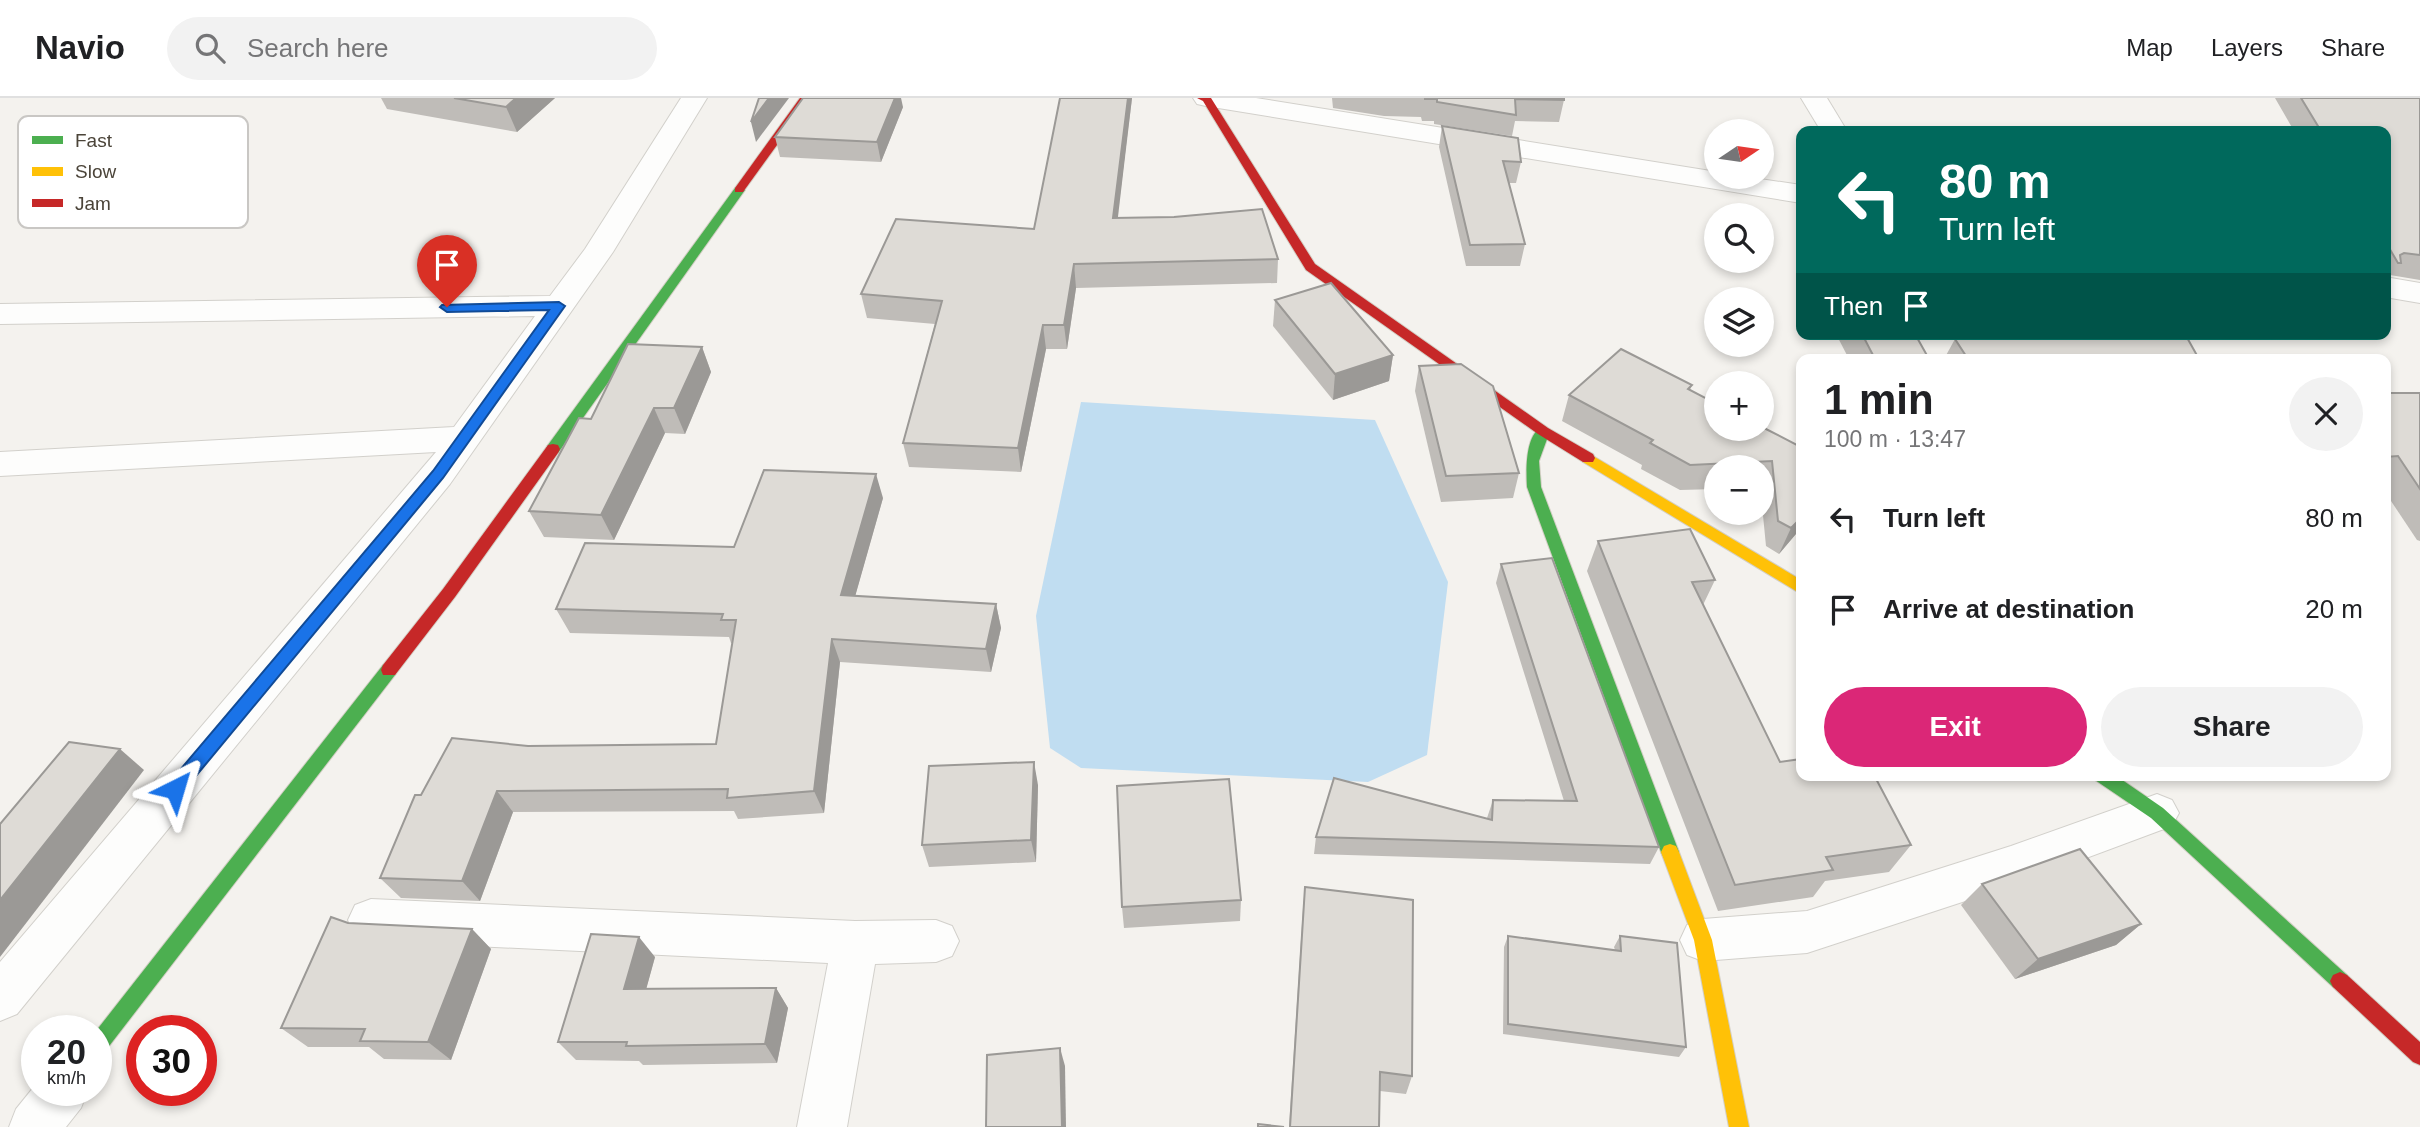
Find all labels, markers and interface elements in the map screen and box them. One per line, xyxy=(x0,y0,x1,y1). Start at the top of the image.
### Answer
search box xyxy=(167,17,657,80)
text: Navio xyxy=(35,29,125,66)
icon: search xyxy=(191,29,229,67)
text: Search here xyxy=(247,33,389,63)
text: Map xyxy=(2126,34,2173,61)
text: Layers xyxy=(2211,34,2283,61)
text: Share xyxy=(2321,34,2385,61)
legend xyxy=(18,116,248,228)
north arrow xyxy=(1704,119,1774,189)
map controls xyxy=(1704,119,1774,525)
text: Fast xyxy=(75,130,113,151)
icon: left xyxy=(1824,154,1915,245)
text: 80 m xyxy=(1939,154,2051,208)
text: Slow xyxy=(75,161,116,182)
text: Jam xyxy=(75,193,111,214)
button: search xyxy=(1704,203,1774,273)
text: Turn left xyxy=(1939,211,2055,247)
pin xyxy=(417,235,477,307)
icon: arrive xyxy=(428,246,466,284)
button: layers xyxy=(1704,287,1774,357)
icon: arrive xyxy=(1897,287,1935,325)
text: Then xyxy=(1824,291,1883,321)
button: + xyxy=(1704,371,1774,441)
text: 1 min xyxy=(1824,376,1934,423)
button: close xyxy=(2289,377,2363,451)
text: 100 m · 13:47 xyxy=(1824,426,1966,452)
button: − xyxy=(1704,455,1774,525)
icon: left xyxy=(1824,500,1862,538)
text: Turn left xyxy=(1883,503,1985,533)
text: 80 m xyxy=(2305,503,2363,533)
icon: arrive xyxy=(1824,591,1862,629)
text: Arrive at destination xyxy=(1883,594,2134,624)
text: 20 m xyxy=(2305,594,2363,624)
button: Exit xyxy=(1824,687,2087,767)
button: Share xyxy=(2101,687,2363,767)
position arrow xyxy=(138,752,212,826)
speed limit sign: 30 xyxy=(126,1015,217,1106)
text: 20 xyxy=(47,1032,86,1071)
text: km/h xyxy=(47,1068,86,1088)

